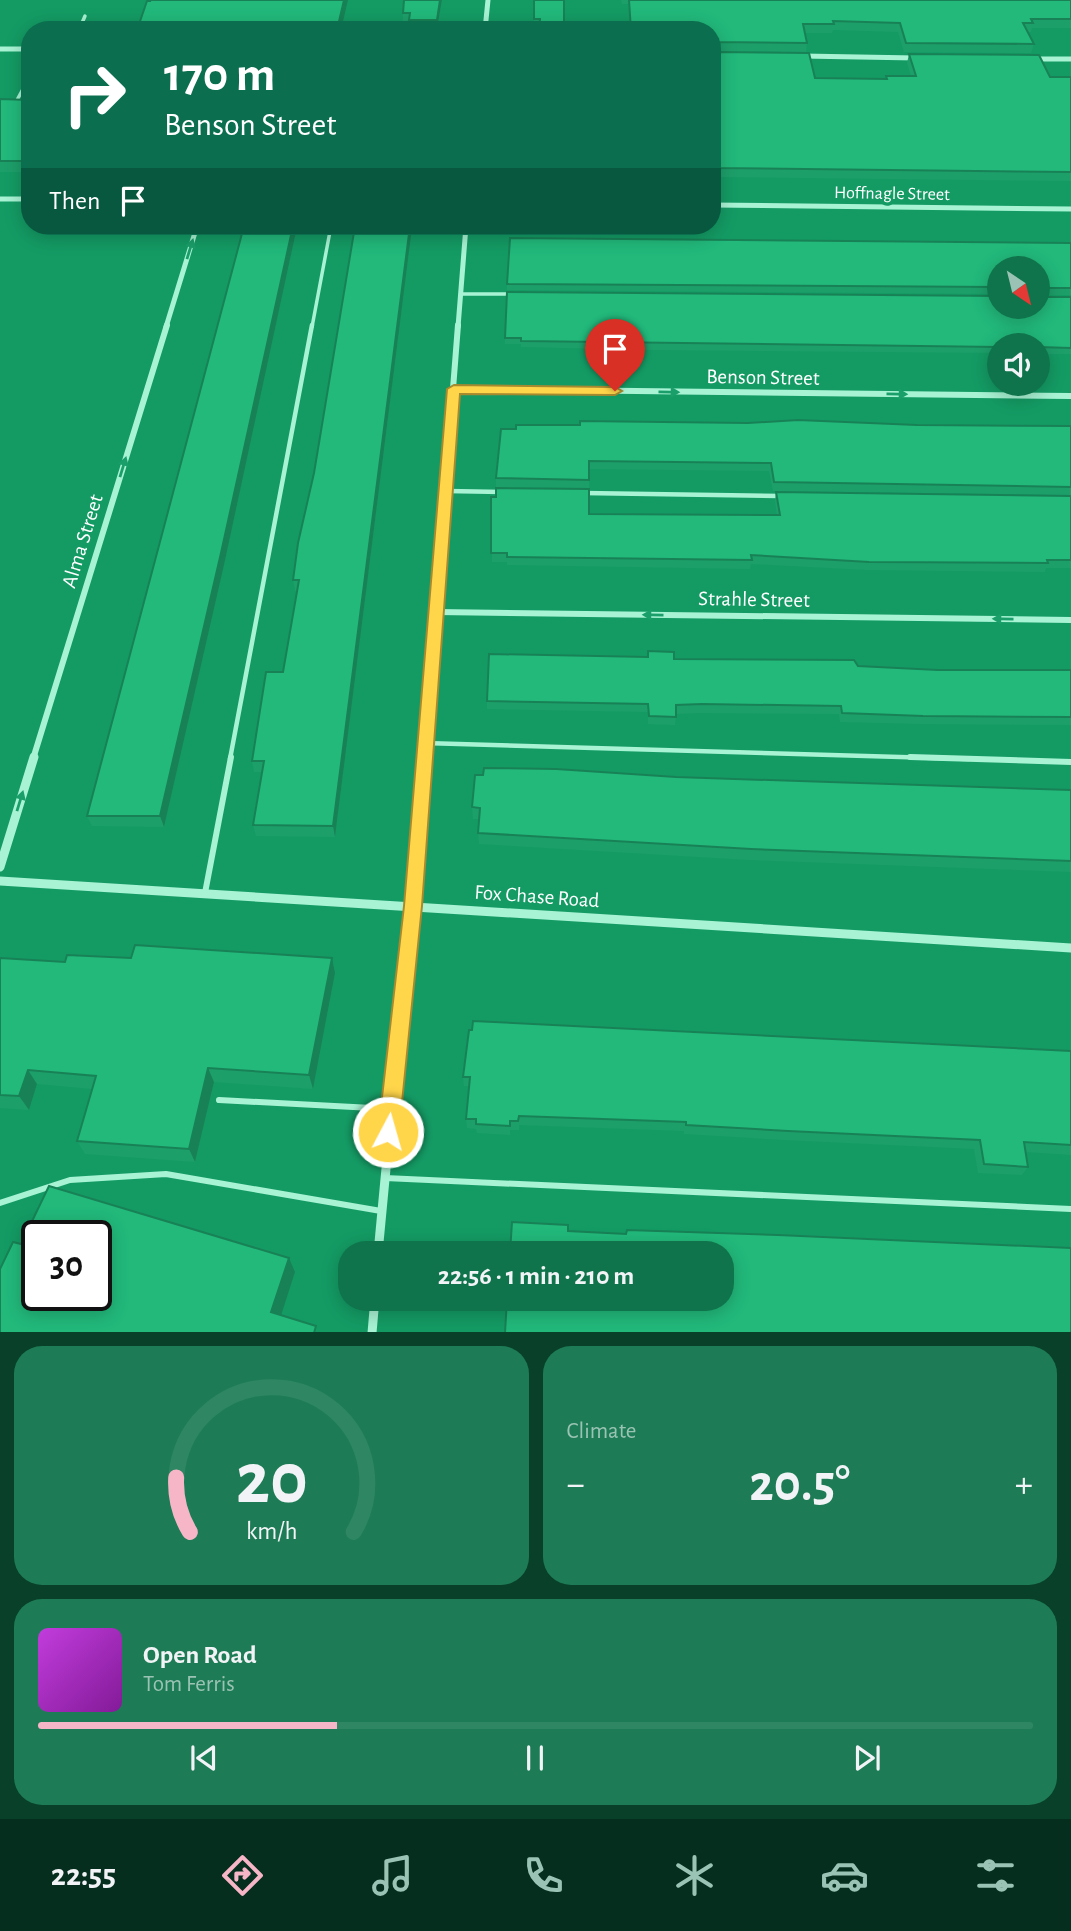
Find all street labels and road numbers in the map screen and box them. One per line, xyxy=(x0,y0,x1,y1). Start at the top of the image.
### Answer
street label: Hoffnagle Street xyxy=(834,184,950,204)
street label: Benson Street xyxy=(706,366,820,389)
street label: Alma Street xyxy=(58,492,107,590)
street label: Strahle Street xyxy=(698,588,810,611)
street label: Fox Chase Road xyxy=(474,882,600,911)

